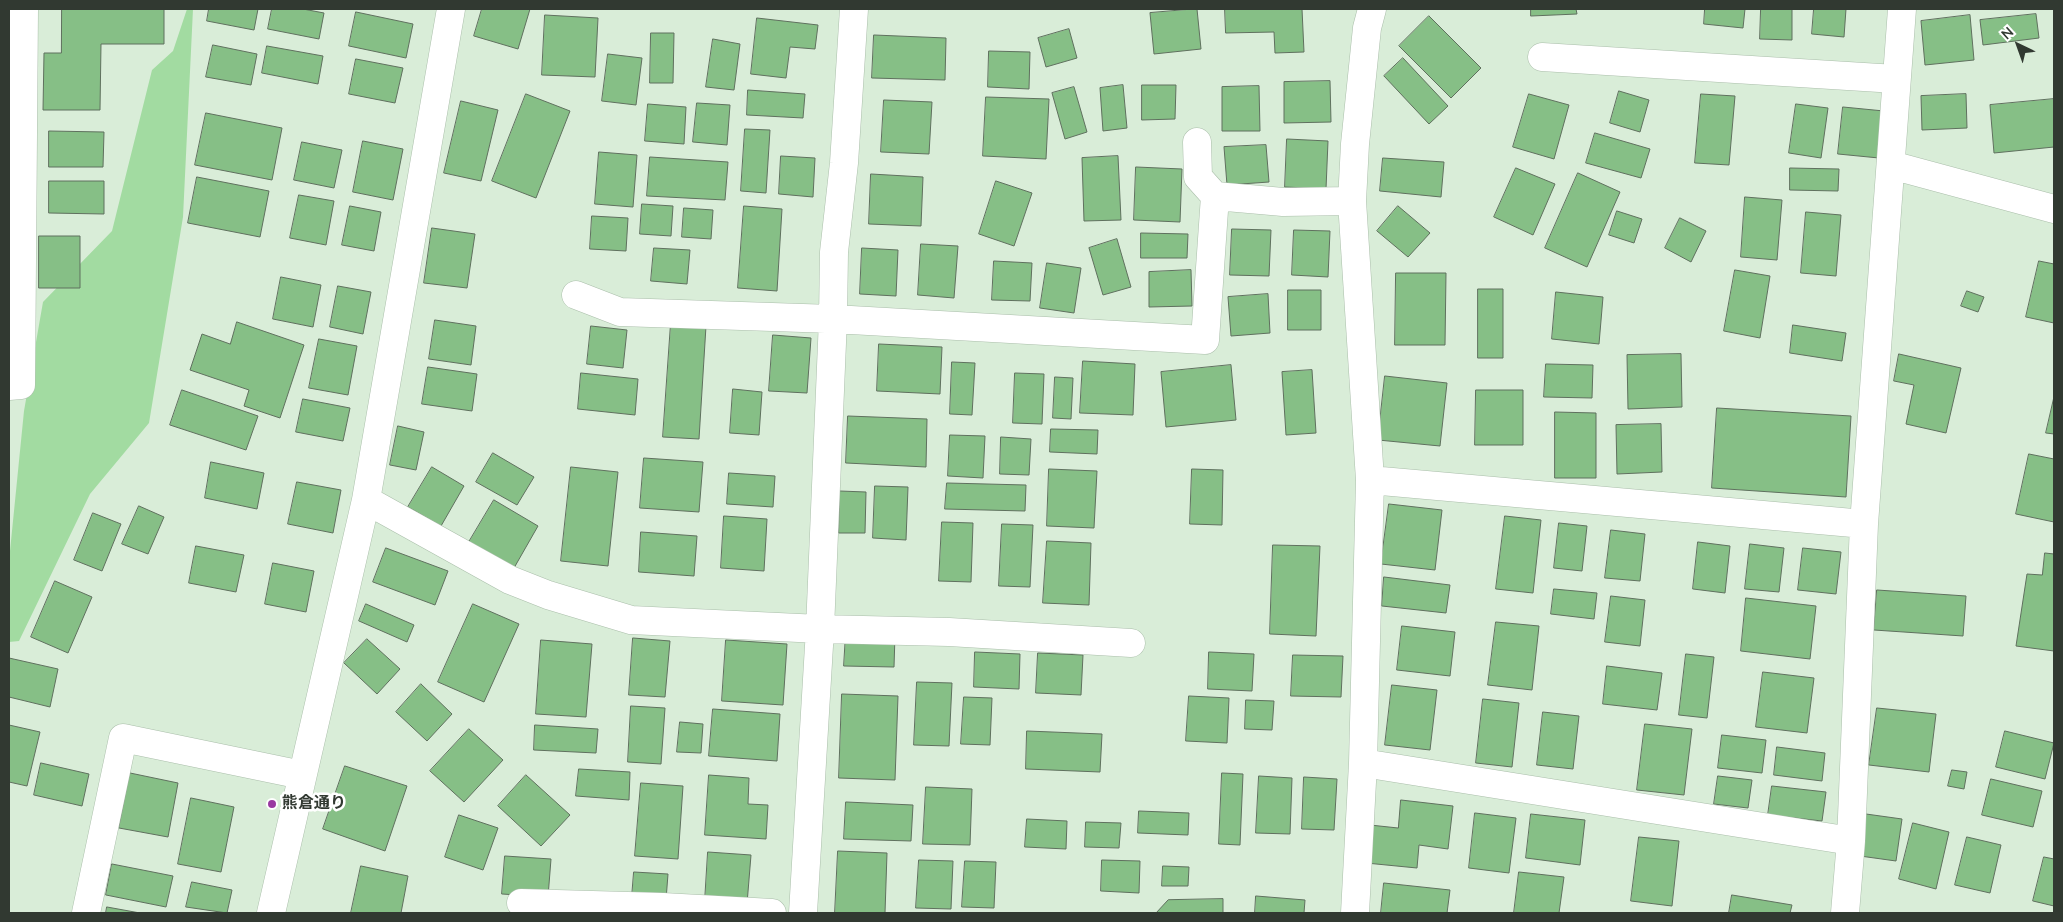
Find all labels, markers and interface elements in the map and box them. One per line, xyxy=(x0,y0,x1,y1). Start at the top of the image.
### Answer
north arrow xyxy=(1993,20,2043,70)
text: N xyxy=(1997,23,2018,44)
place label: 熊倉通り xyxy=(282,794,346,814)
marker: 熊倉通り xyxy=(266,798,278,810)

